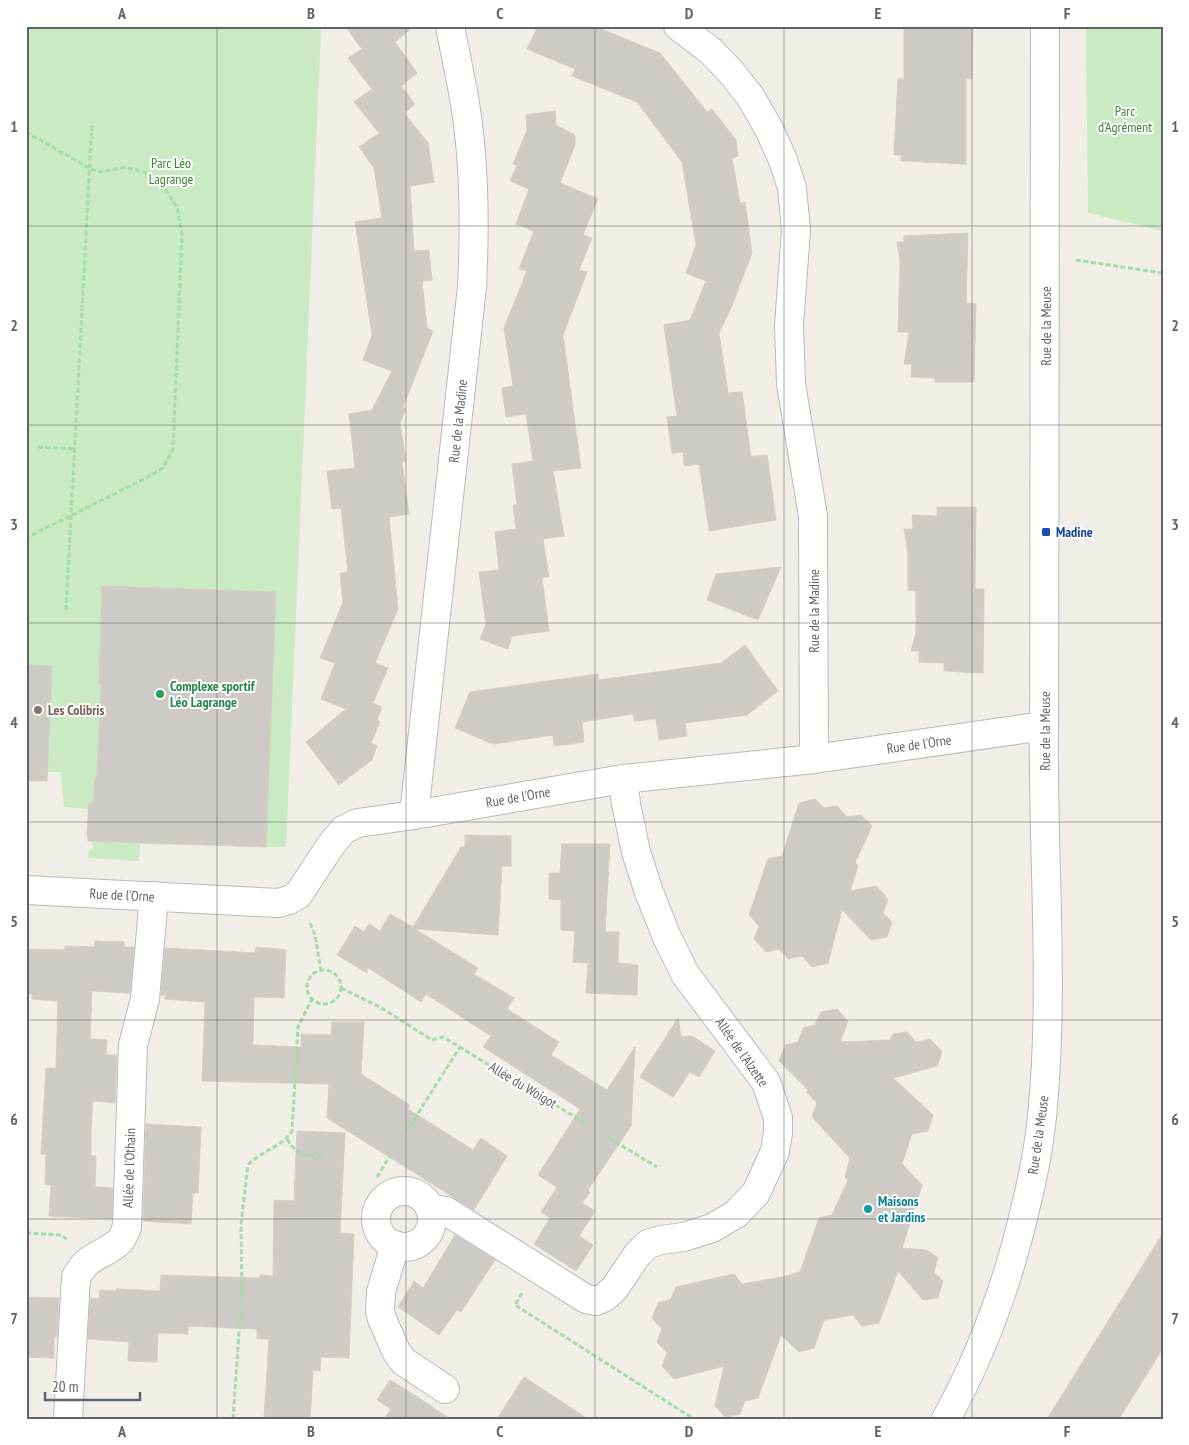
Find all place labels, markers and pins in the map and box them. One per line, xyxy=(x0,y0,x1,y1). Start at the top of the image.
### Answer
place label: Madine xyxy=(1056,523,1093,541)
marker: Madine xyxy=(1040,526,1052,538)
place label: Complexe sportif Léo Lagrange xyxy=(170,677,256,711)
marker: Complexe sportif Léo Lagrange xyxy=(154,688,166,700)
place label: Les Colibris xyxy=(48,701,104,719)
marker: Les Colibris xyxy=(32,704,44,716)
place label: Maisons et Jardins xyxy=(878,1192,926,1226)
marker: Maisons et Jardins xyxy=(862,1203,874,1215)

